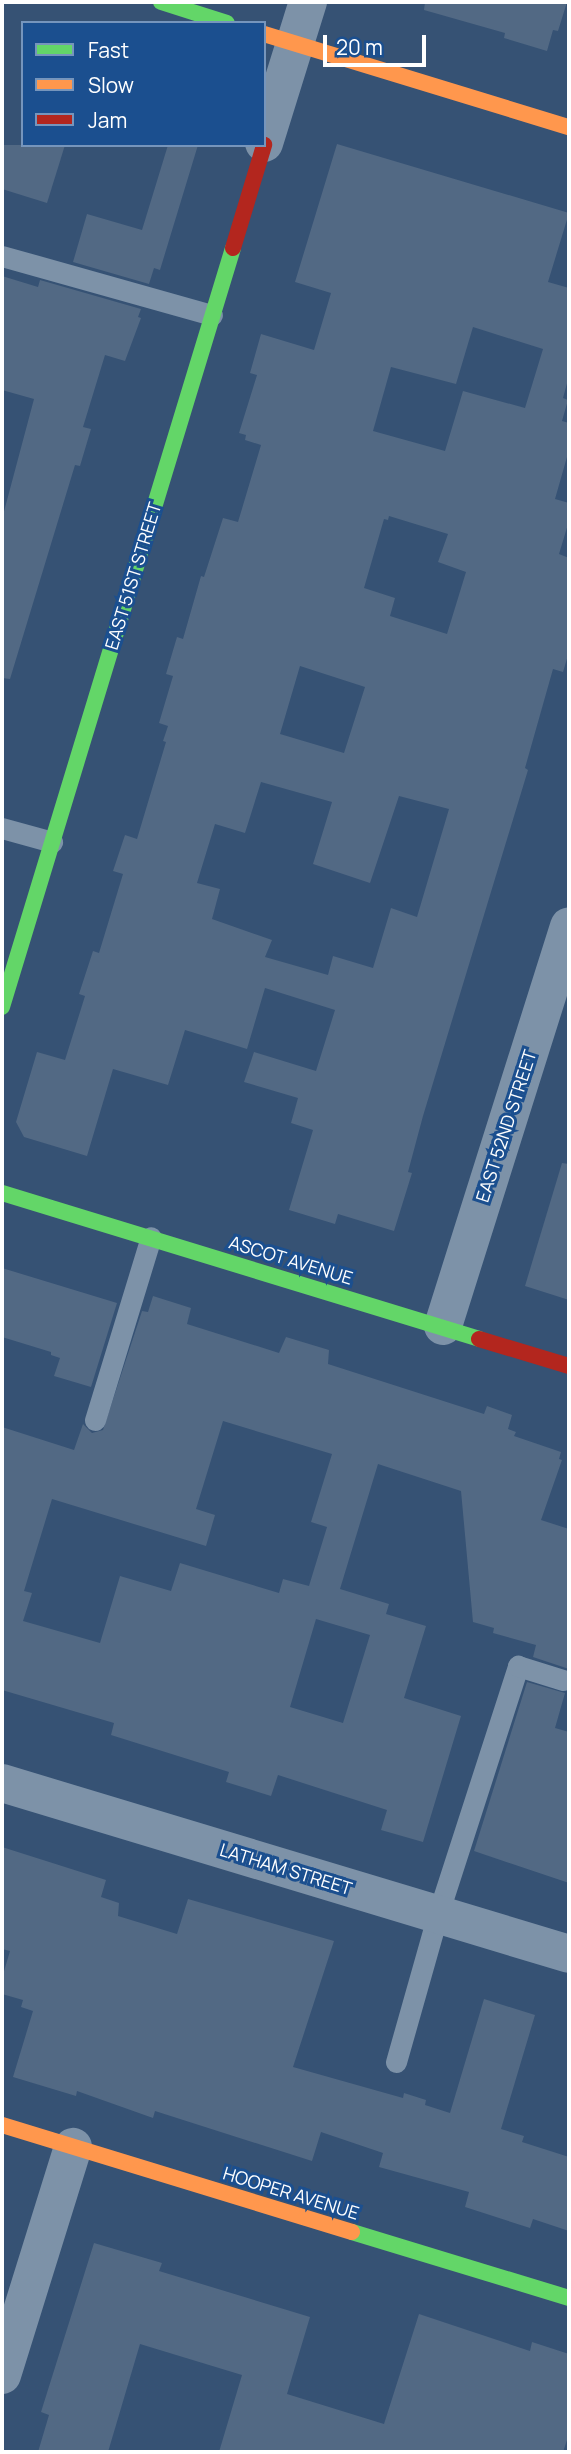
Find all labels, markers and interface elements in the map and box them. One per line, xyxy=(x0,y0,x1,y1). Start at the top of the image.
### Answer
legend xyxy=(21,21,266,147)
scale bar xyxy=(326,21,429,65)
text: 20 m xyxy=(336,33,383,61)
text: Fast xyxy=(88,36,129,64)
text: Slow xyxy=(88,71,134,99)
text: Jam xyxy=(88,106,127,134)
street label: EAST 51ST STREET xyxy=(100,499,166,653)
street label: EAST 52ND STREET xyxy=(471,1047,541,1205)
street label: ASCOT AVENUE xyxy=(226,1231,356,1289)
street label: LATHAM STREET xyxy=(217,1839,355,1899)
street label: HOOPER AVENUE xyxy=(220,2162,362,2224)

